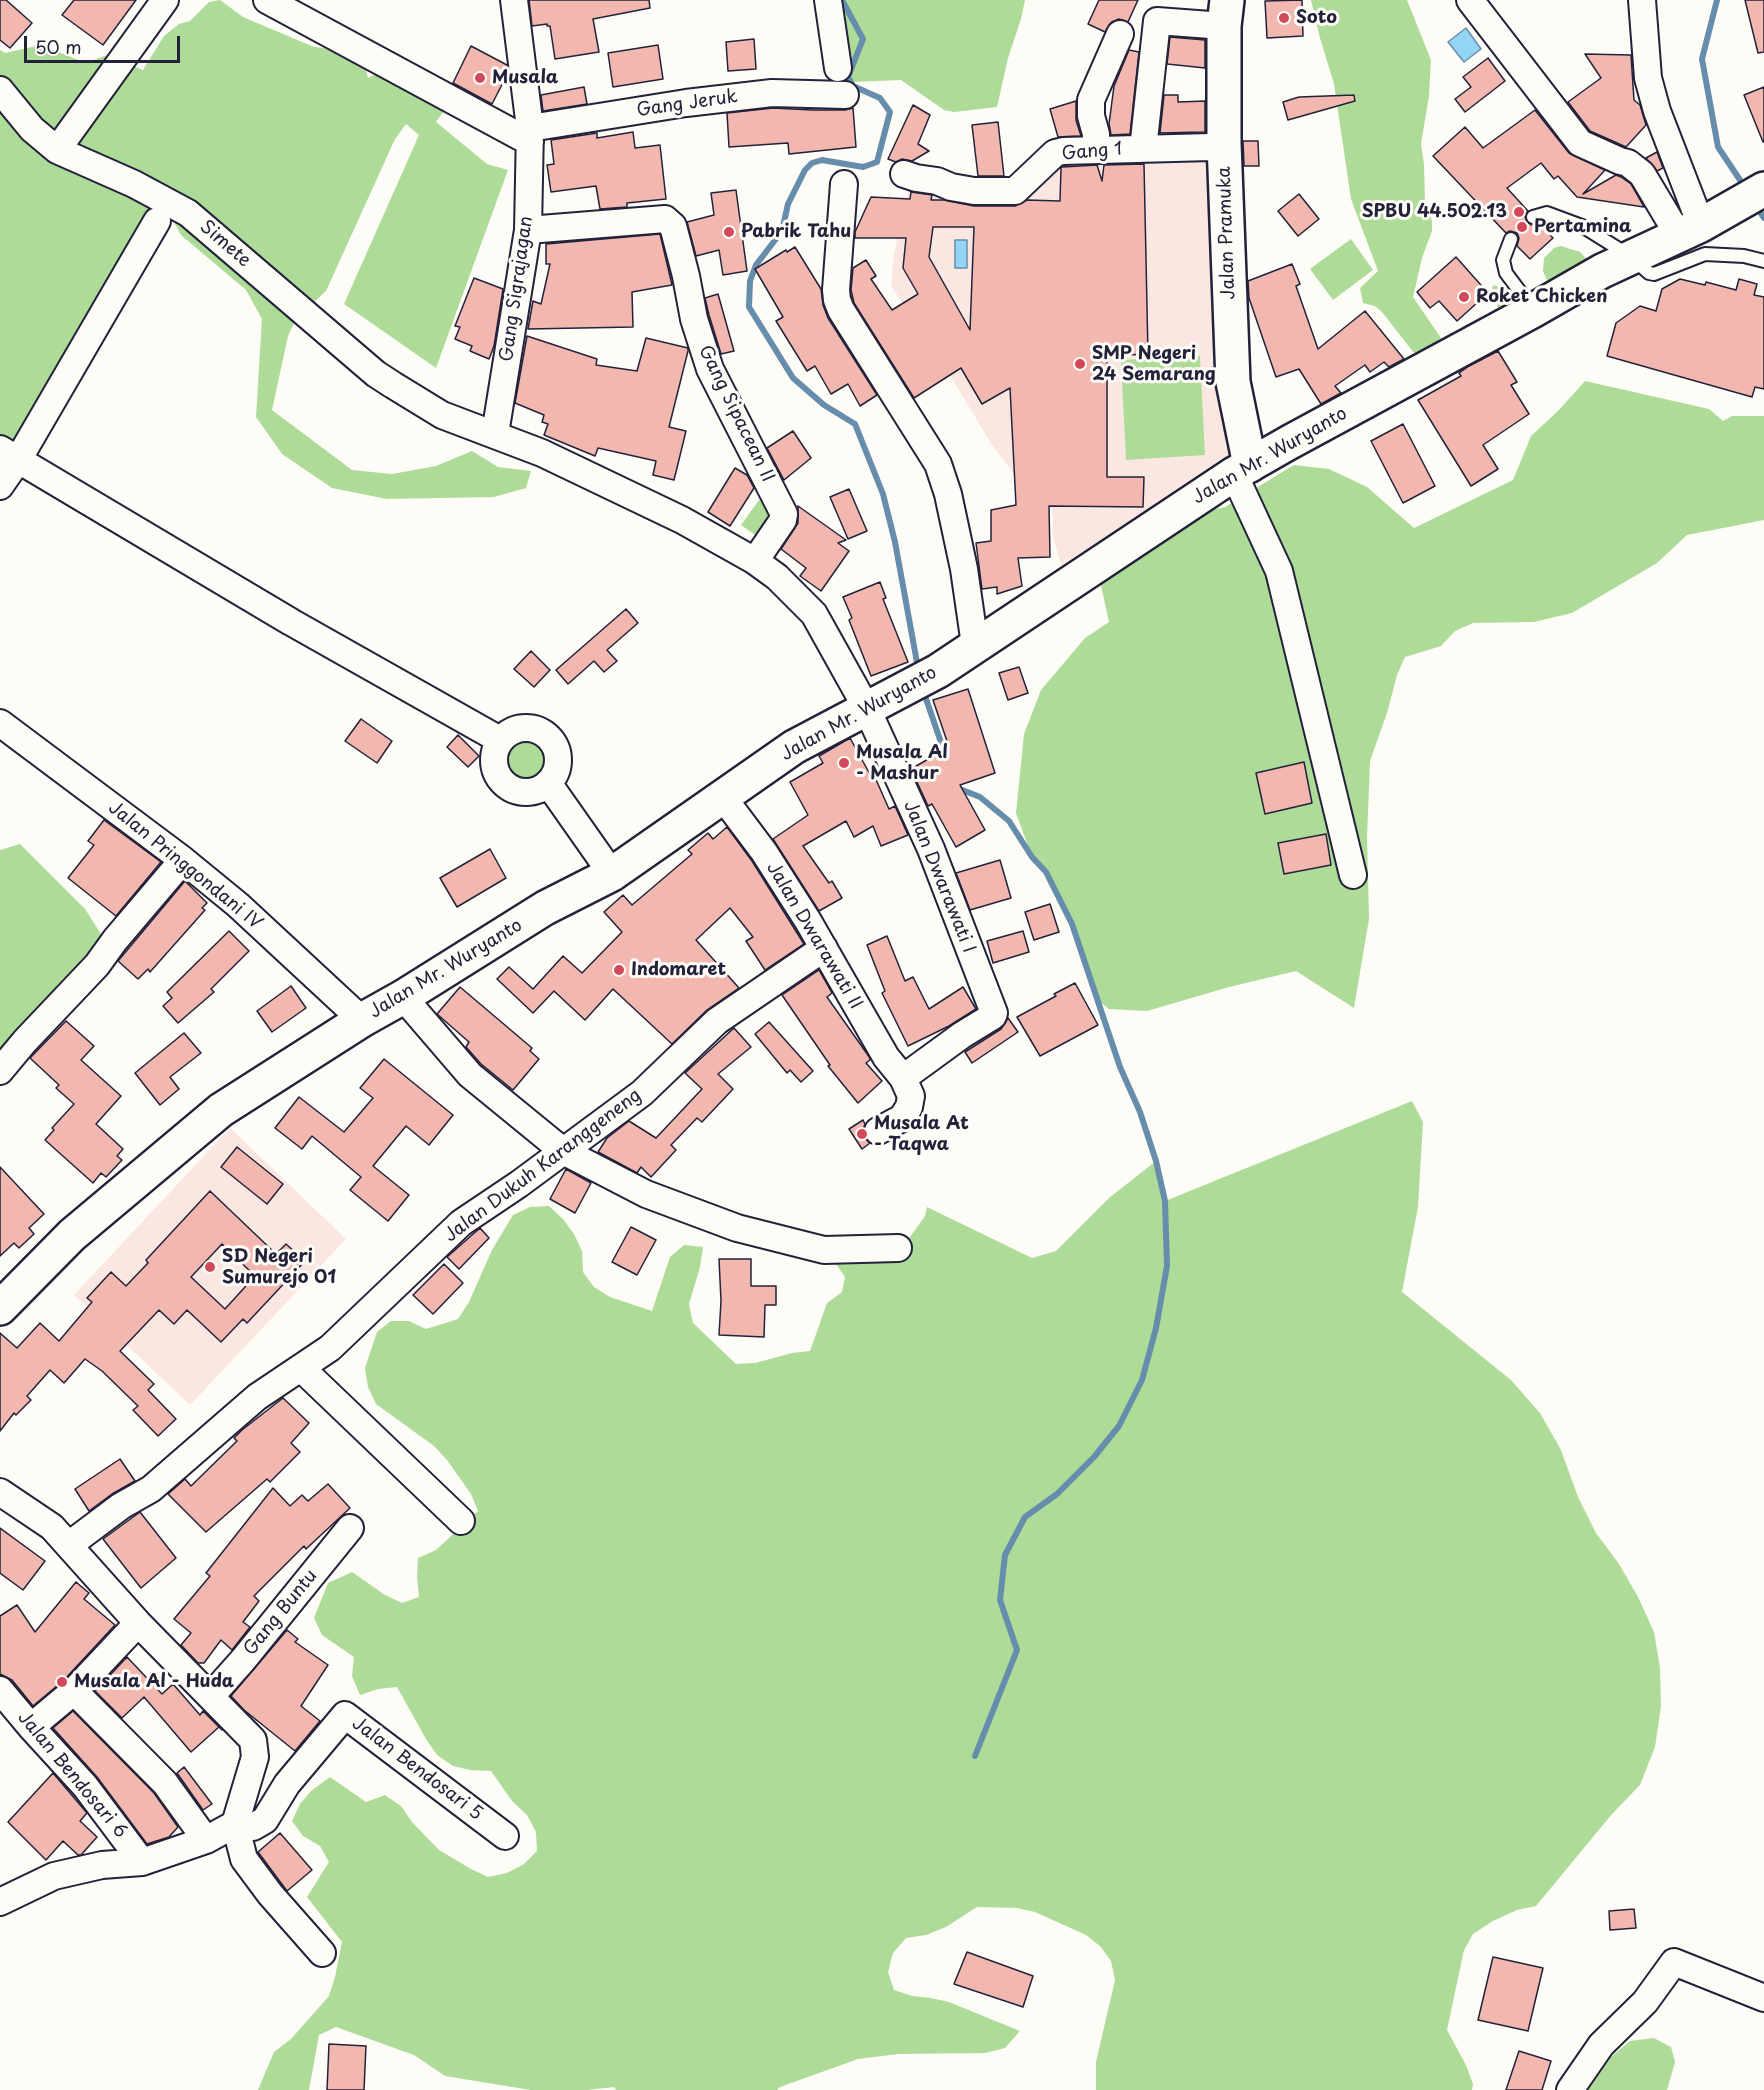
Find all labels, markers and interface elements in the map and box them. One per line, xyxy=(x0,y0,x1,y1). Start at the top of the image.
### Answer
place label: Soto xyxy=(1296,7,1337,29)
marker: Soto xyxy=(1277,11,1291,25)
scale bar xyxy=(27,24,183,62)
text: 50 m xyxy=(35,33,82,60)
place label: Musala xyxy=(492,67,558,89)
marker: Musala xyxy=(473,71,487,85)
street label: Gang Jeruk xyxy=(635,86,739,122)
street label: Gang 1 xyxy=(1061,139,1123,165)
street label: Jalan Pramuka xyxy=(1214,166,1240,300)
place label: SPBU 44.502.13 xyxy=(1362,201,1507,223)
marker: SPBU 44.502.13 xyxy=(1512,205,1526,219)
street label: Gang Sigrajagan xyxy=(496,215,538,363)
street label: Simete xyxy=(195,216,255,272)
place label: Pertamina xyxy=(1534,216,1632,238)
marker: Pertamina xyxy=(1515,220,1529,234)
place label: Pabrik Tahu xyxy=(741,221,851,243)
marker: Pabrik Tahu xyxy=(722,225,736,239)
place label: Roket Chicken xyxy=(1476,286,1607,308)
marker: Roket Chicken xyxy=(1457,290,1471,304)
street label: Gang Sipacean II xyxy=(694,342,778,486)
place label: SMP Negeri 24 Semarang xyxy=(1092,343,1216,386)
marker: SMP Negeri 24 Semarang xyxy=(1073,357,1087,371)
street label: Jalan Mr. Wuryanto xyxy=(1189,403,1351,509)
street label: Jalan Mr. Wuryanto xyxy=(777,662,941,766)
place label: Musala Al - Mashur xyxy=(856,742,948,784)
marker: Musala Al - Mashur xyxy=(837,756,851,770)
street label: Jalan Pringgondani IV xyxy=(104,797,266,935)
street label: Jalan Dwarawati I xyxy=(899,798,979,956)
street label: Jalan Dwarawati II xyxy=(762,859,866,1013)
street label: Jalan Mr. Wuryanto xyxy=(366,915,526,1023)
place label: Indomaret xyxy=(631,959,726,981)
marker: Indomaret xyxy=(612,963,626,977)
street label: Jalan Dukuh Karanggeneng xyxy=(440,1085,646,1247)
place label: Musala At - Taqwa xyxy=(874,1113,969,1156)
marker: Musala At - Taqwa xyxy=(855,1127,869,1141)
place label: SD Negeri Sumurejo 01 xyxy=(222,1246,336,1288)
marker: SD Negeri Sumurejo 01 xyxy=(203,1260,217,1274)
street label: Gang Buntu xyxy=(240,1566,322,1660)
place label: Musala Al - Huda xyxy=(74,1671,234,1693)
marker: Musala Al - Huda xyxy=(55,1675,69,1689)
street label: Jalan Bendosari 6 xyxy=(13,1707,131,1843)
street label: Jalan Bendosari 5 xyxy=(348,1713,486,1825)

